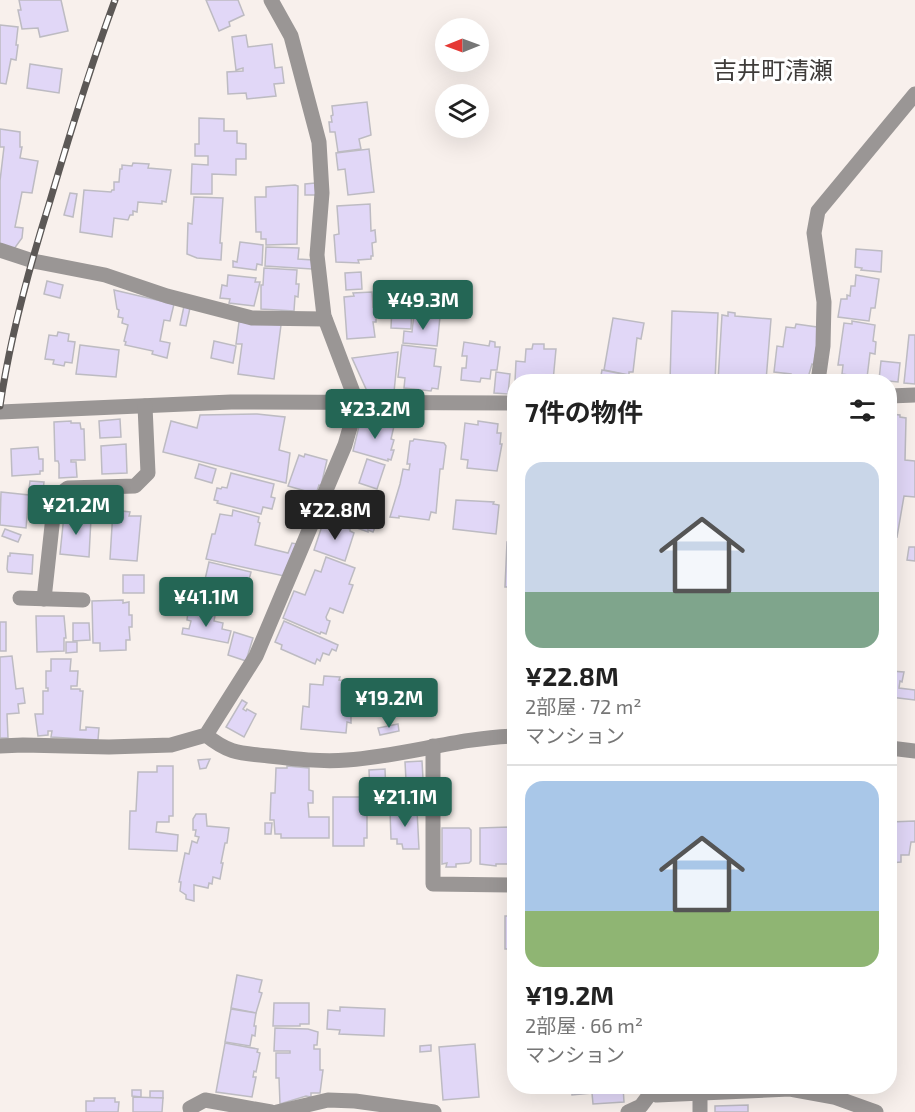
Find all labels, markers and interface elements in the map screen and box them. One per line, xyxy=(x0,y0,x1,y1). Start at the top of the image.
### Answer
north arrow xyxy=(435,18,489,72)
map controls xyxy=(435,18,489,138)
district label: 吉井町清瀬 xyxy=(713,55,833,84)
button: layers xyxy=(435,84,489,138)
pin: ¥49.3M xyxy=(374,280,472,331)
text: ¥49.3M xyxy=(387,287,459,311)
pin: ¥23.2M xyxy=(326,389,424,440)
icon: filters xyxy=(846,394,879,427)
text: ¥23.2M xyxy=(339,396,411,420)
text: 7件の物件 xyxy=(525,396,643,427)
pin: ¥21.2M xyxy=(27,485,125,536)
pin: ¥22.8M xyxy=(286,490,384,541)
text: ¥21.2M xyxy=(42,492,110,516)
text: ¥22.8M xyxy=(299,497,371,521)
icon: home xyxy=(648,501,756,609)
pin: ¥41.1M xyxy=(157,577,255,628)
text: ¥41.1M xyxy=(173,584,239,608)
text: ¥22.8M xyxy=(525,660,619,691)
pin: ¥19.2M xyxy=(340,678,438,729)
text: ¥19.2M xyxy=(355,685,423,709)
text: 2部屋 · 72 m² xyxy=(525,694,642,718)
text: マンション xyxy=(525,723,625,747)
pin: ¥21.1M xyxy=(356,777,454,828)
text: ¥21.1M xyxy=(373,784,437,808)
icon: home xyxy=(648,820,756,928)
text: ¥19.2M xyxy=(525,979,614,1010)
text: 2部屋 · 66 m² xyxy=(525,1013,643,1037)
text: マンション xyxy=(525,1042,625,1066)

